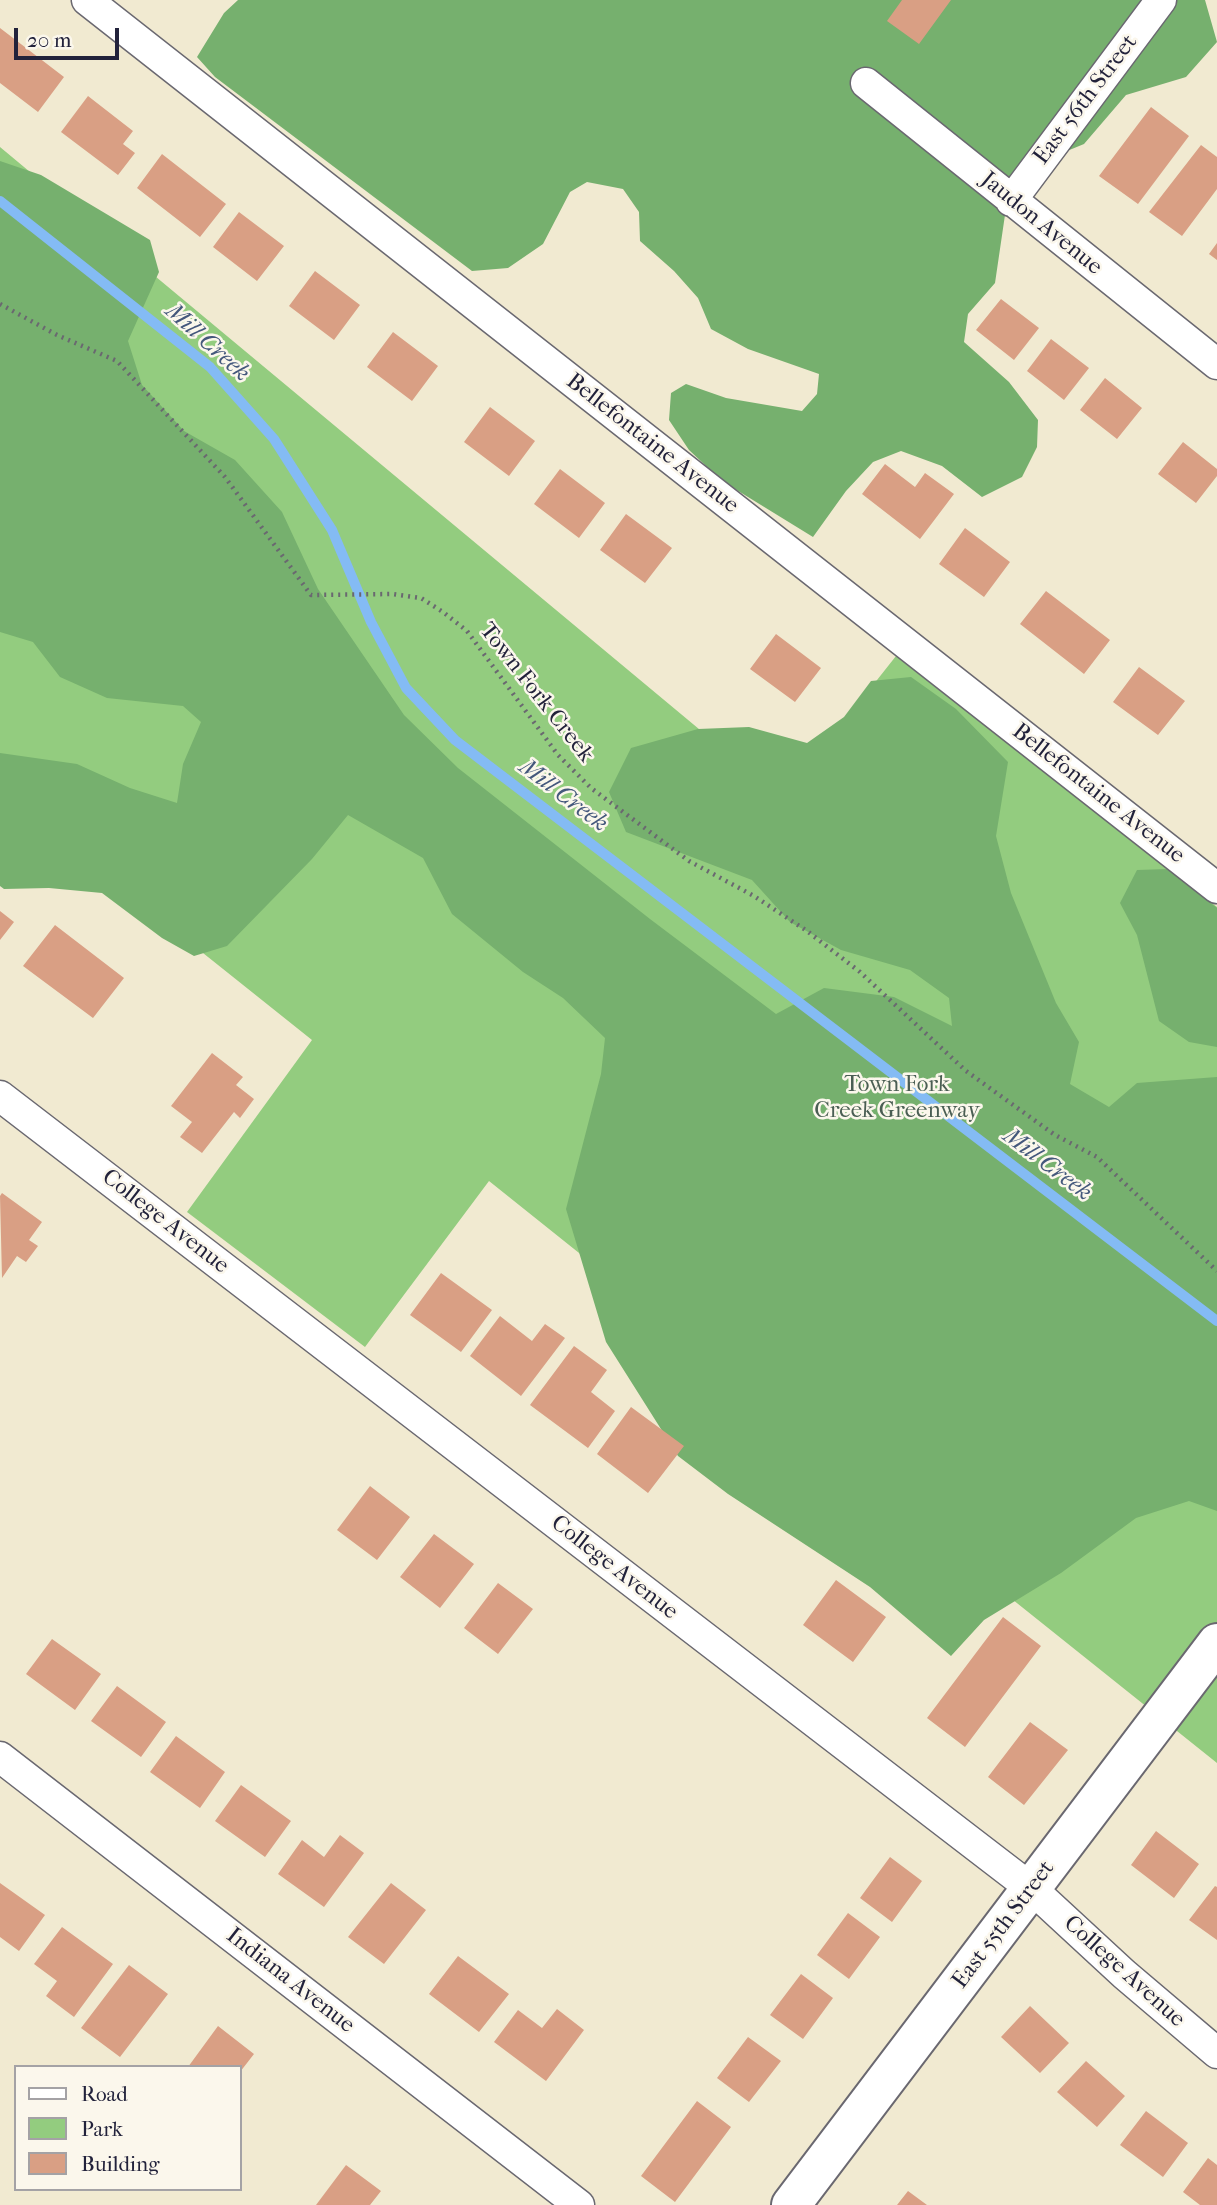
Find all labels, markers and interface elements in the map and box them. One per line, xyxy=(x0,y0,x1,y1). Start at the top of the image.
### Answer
scale bar xyxy=(18,14,122,58)
text: 20 m xyxy=(27,28,71,52)
street label: East 56th Street xyxy=(1028,30,1144,170)
street label: Jaudon Avenue xyxy=(975,167,1107,281)
water label: Mill Creek xyxy=(159,298,255,388)
street label: Bellefontaine Avenue xyxy=(560,368,744,520)
street label: Town Fork Creek xyxy=(473,618,599,768)
street label: Bellefontaine Avenue xyxy=(1006,718,1190,870)
water label: Mill Creek xyxy=(513,753,613,839)
park label: Town Fork Creek Greenway xyxy=(814,1071,980,1125)
water label: Mill Creek xyxy=(997,1122,1097,1208)
street label: College Avenue xyxy=(96,1164,234,1280)
street label: College Avenue xyxy=(545,1510,683,1626)
street label: East 55th Street xyxy=(947,1856,1061,1994)
street label: College Avenue xyxy=(1058,1910,1190,2034)
street label: Indiana Avenue xyxy=(220,1922,360,2040)
legend xyxy=(14,2065,242,2191)
text: Road xyxy=(81,2082,128,2106)
text: Park xyxy=(81,2117,123,2141)
text: Building xyxy=(81,2152,159,2176)

